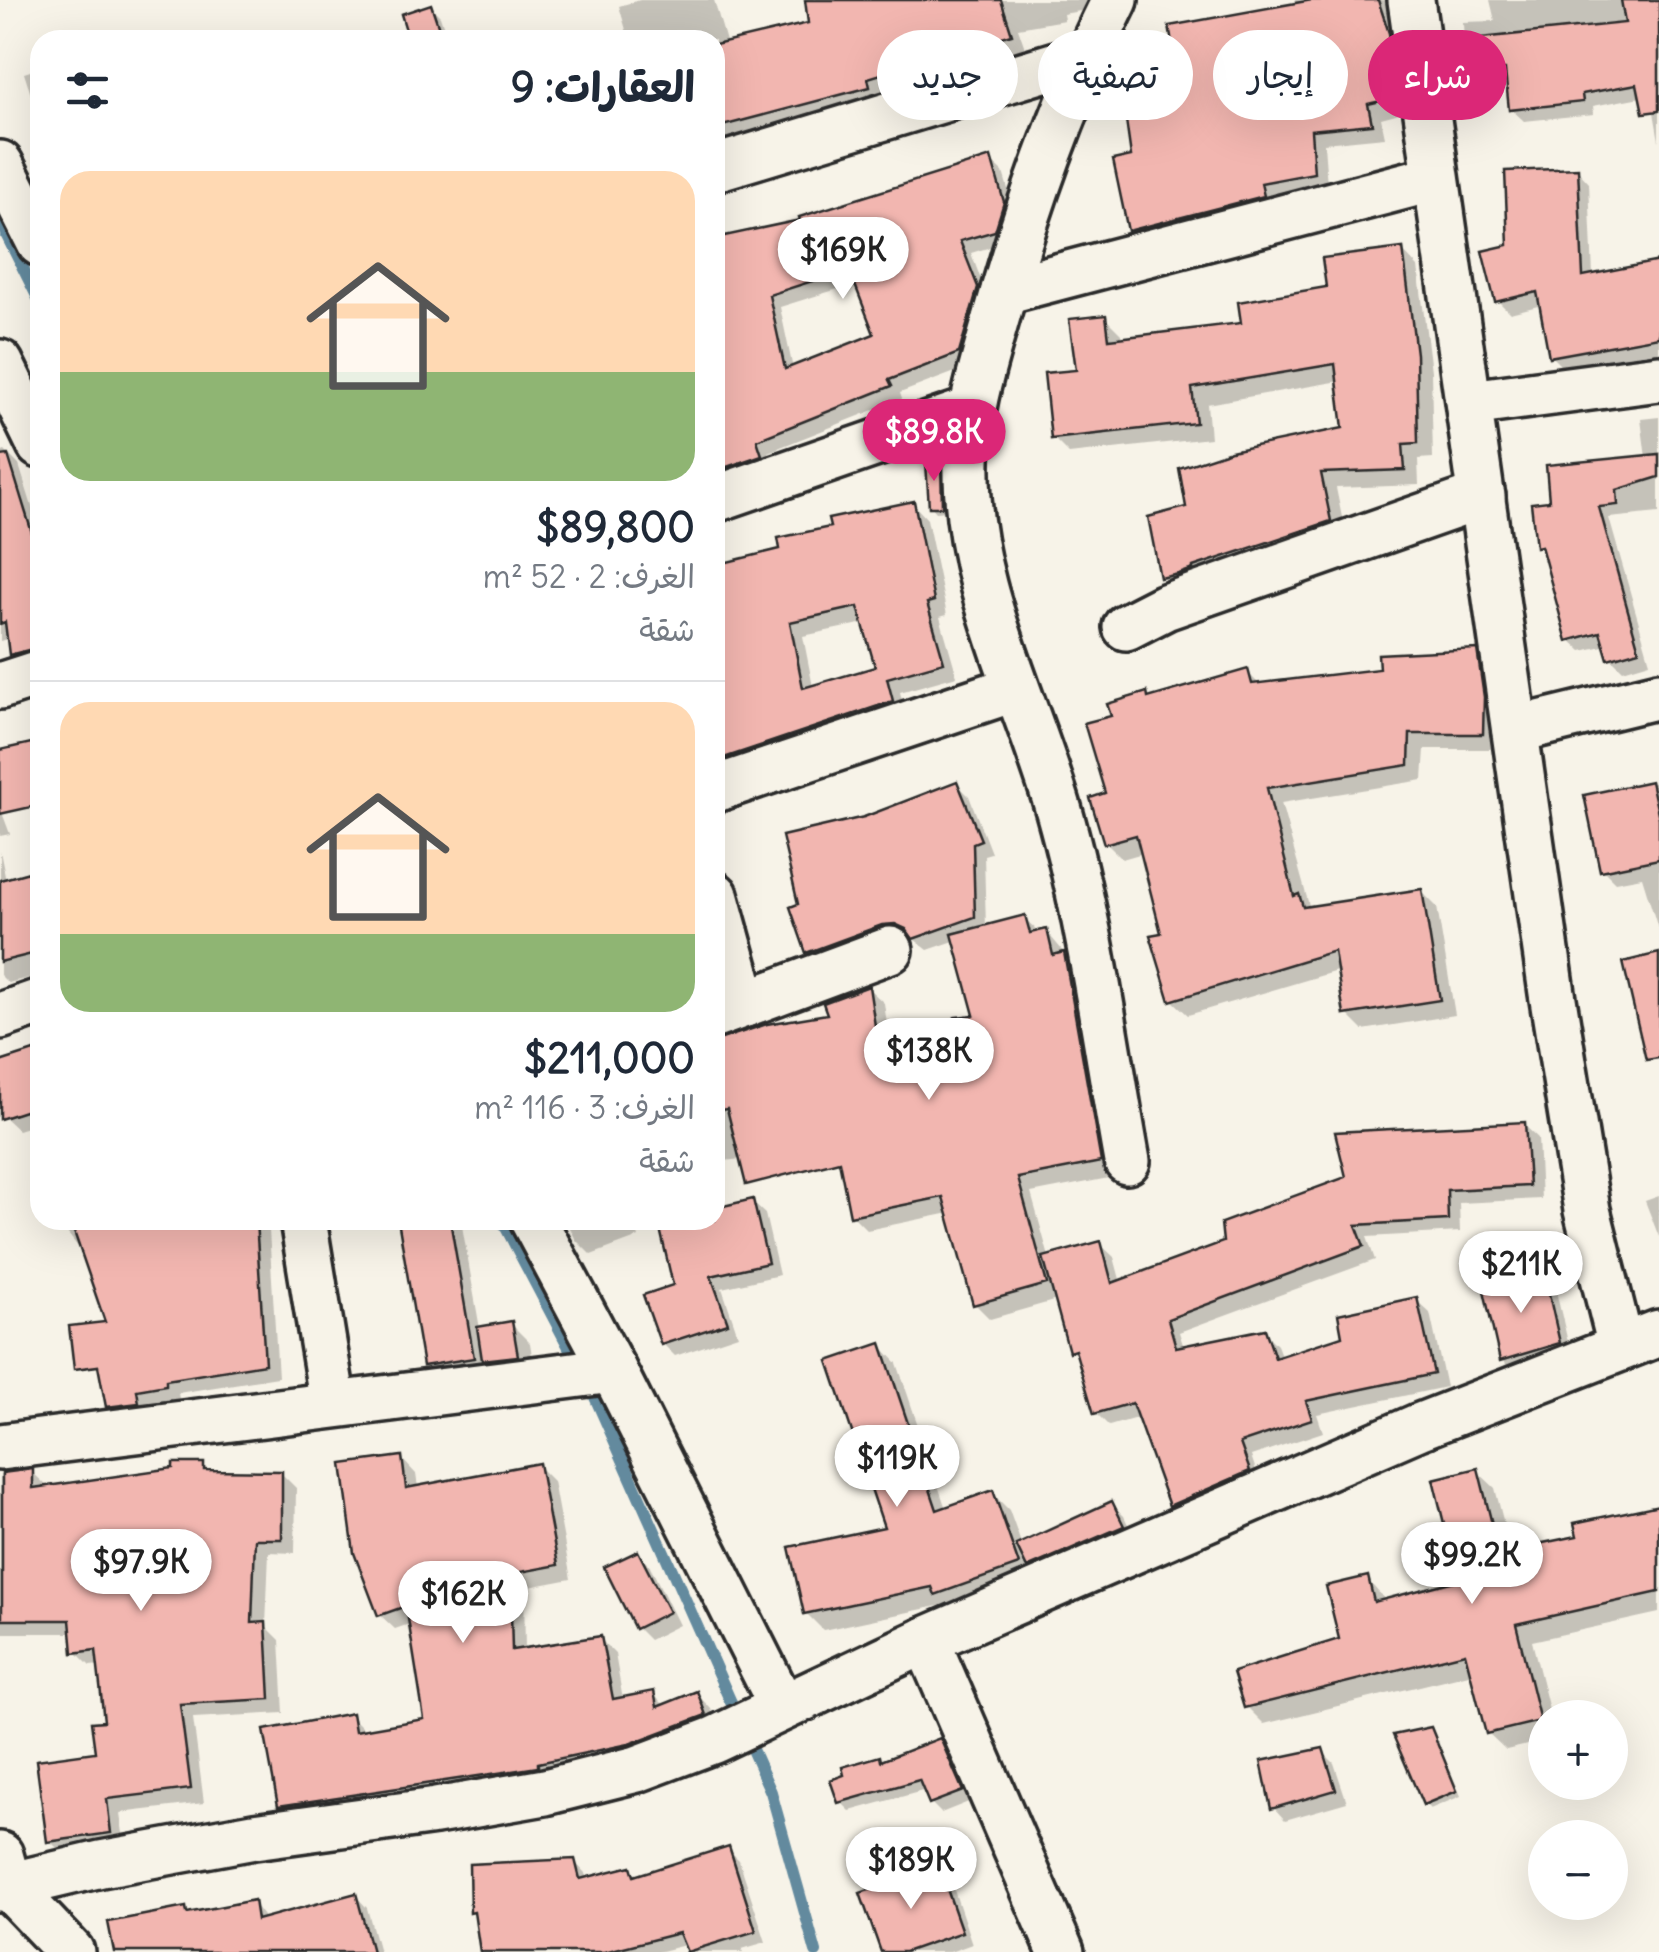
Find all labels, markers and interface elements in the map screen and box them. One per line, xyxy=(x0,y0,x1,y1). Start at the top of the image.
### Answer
chip: جديد xyxy=(877,30,1018,120)
chip: تصفية xyxy=(1038,30,1193,120)
chip: إيجار xyxy=(1213,30,1348,120)
chip: شراء xyxy=(1368,30,1507,120)
text: العقارات: 9 xyxy=(511,61,695,113)
icon: filters xyxy=(60,63,115,118)
pin: $169K xyxy=(773,217,913,302)
text: $169K xyxy=(800,229,886,270)
icon: home xyxy=(288,236,468,416)
pin: $89.8K xyxy=(853,399,1015,484)
text: $89.8K xyxy=(885,411,983,452)
text: $89,800 xyxy=(536,501,695,553)
text: الغرف: 2 · 52 m² xyxy=(483,556,695,597)
text: شقة xyxy=(639,609,695,650)
icon: home xyxy=(288,767,468,947)
pin: $138K xyxy=(859,1018,999,1103)
text: $138K xyxy=(886,1030,972,1071)
text: $211,000 xyxy=(524,1032,695,1084)
text: الغرف: 3 · 116 m² xyxy=(474,1087,695,1128)
text: شقة xyxy=(639,1140,695,1181)
pin: $211K xyxy=(1451,1231,1591,1316)
text: $211K xyxy=(1481,1243,1561,1284)
pin: $119K xyxy=(827,1425,967,1510)
text: $119K xyxy=(857,1437,937,1478)
pin: $99.2K xyxy=(1391,1522,1553,1607)
pin: $97.9K xyxy=(60,1529,222,1614)
text: $99.2K xyxy=(1423,1534,1521,1575)
text: $97.9K xyxy=(93,1541,189,1582)
pin: $162K xyxy=(393,1561,533,1646)
text: $162K xyxy=(420,1573,506,1614)
map controls xyxy=(1528,1700,1628,1920)
button: + xyxy=(1528,1700,1628,1800)
button: − xyxy=(1528,1820,1628,1920)
pin: $189K xyxy=(841,1827,981,1912)
text: $189K xyxy=(868,1839,954,1880)

